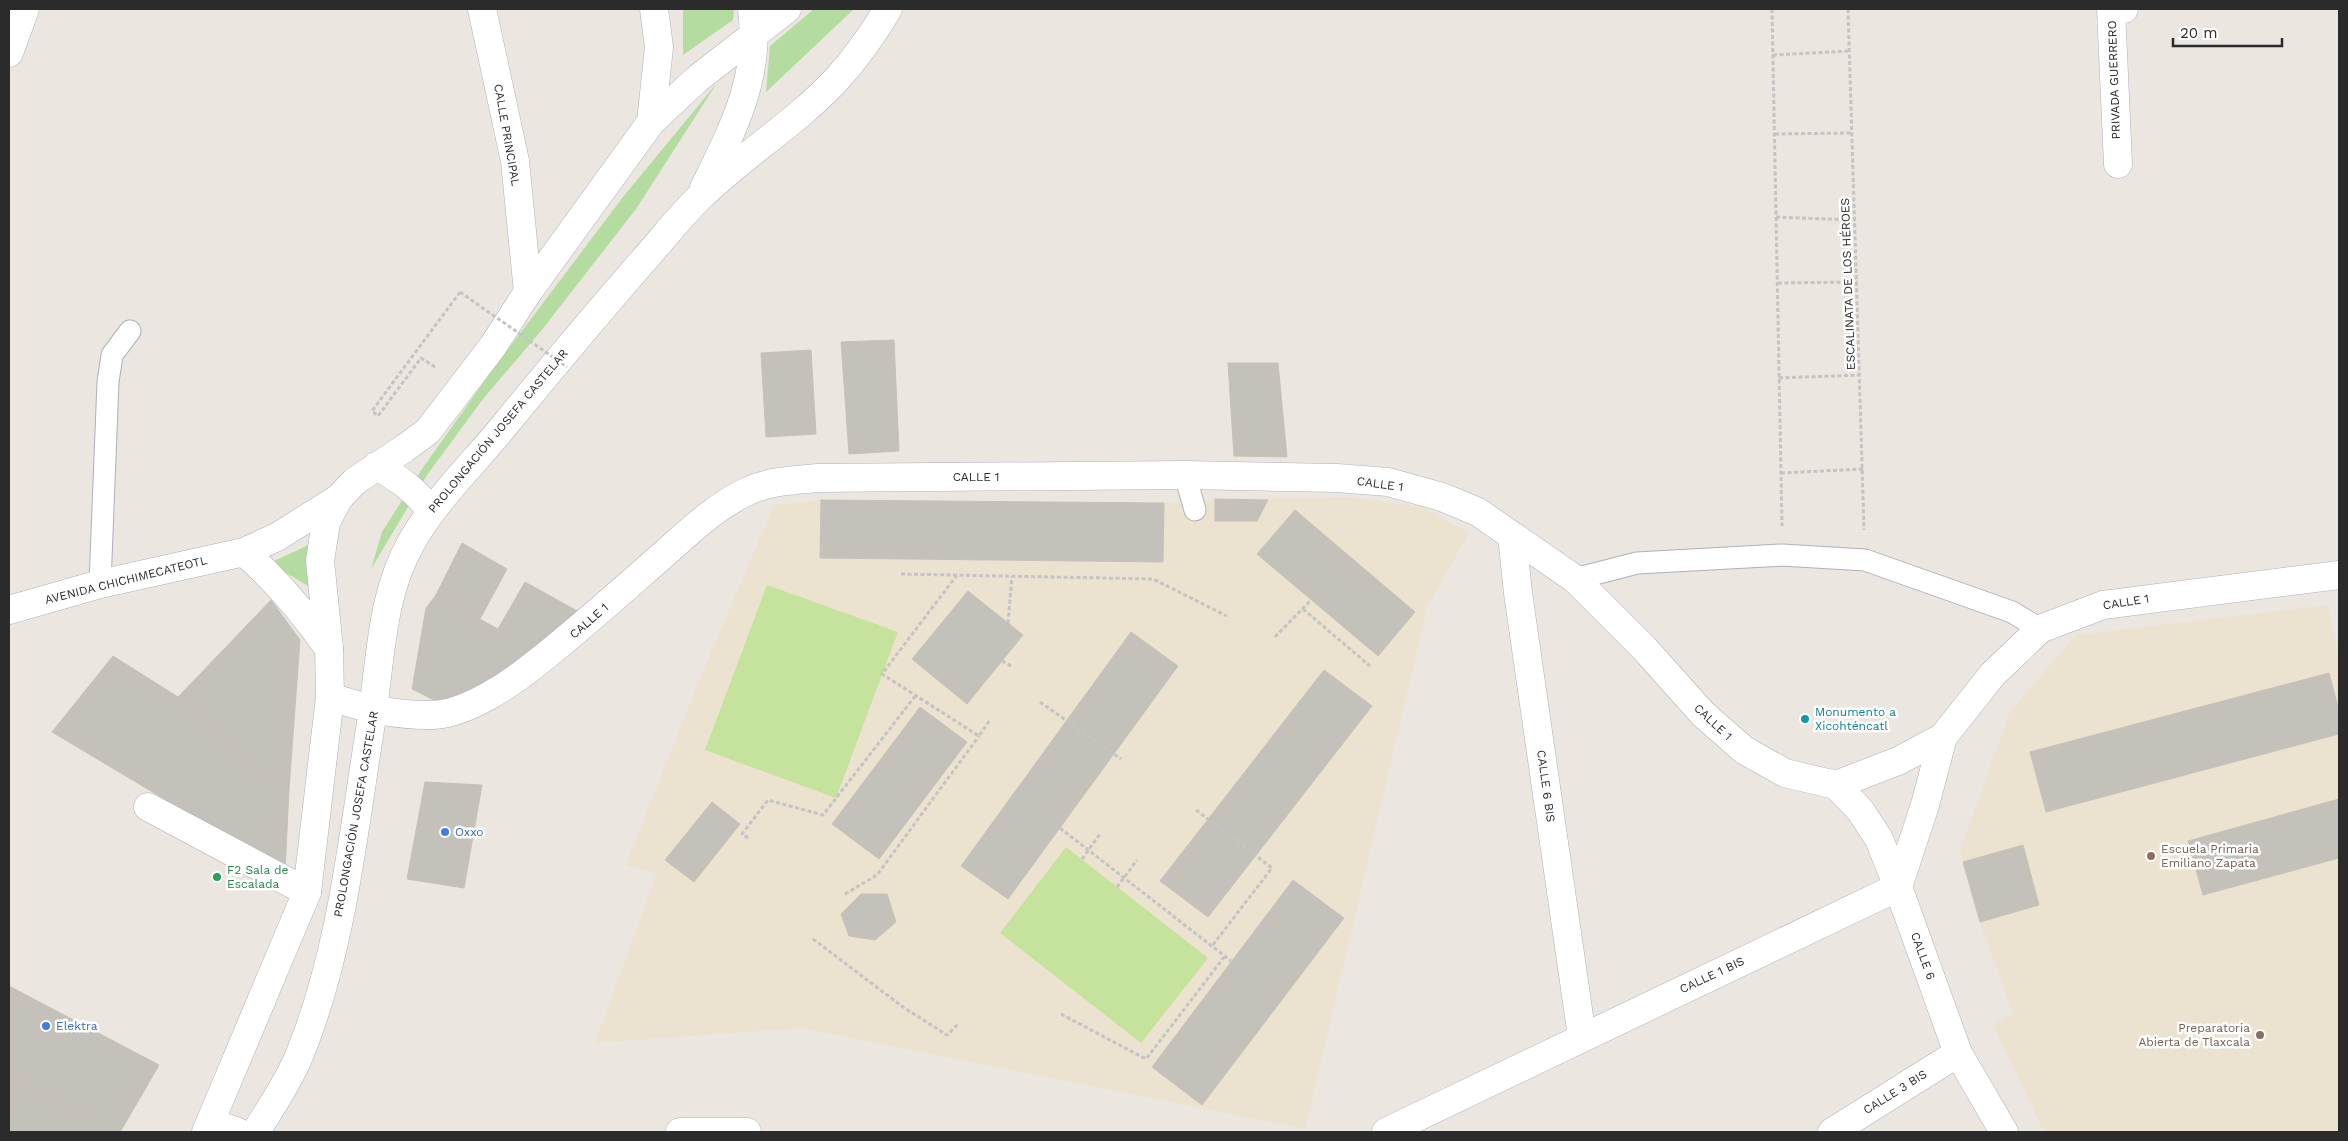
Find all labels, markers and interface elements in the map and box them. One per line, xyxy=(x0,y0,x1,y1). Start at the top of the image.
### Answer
scale bar xyxy=(2173,15,2282,47)
street label: PRIVADA GUERRERO xyxy=(2105,20,2123,140)
text: 20 m xyxy=(2180,24,2218,42)
street label: CALLE PRINCIPAL xyxy=(491,83,523,187)
street label: ESCALINATA DE LOS HÉROES xyxy=(1838,198,1858,370)
street label: PROLONGACIÓN JOSEFA CASTELAR xyxy=(425,346,571,516)
street label: CALLE 1 xyxy=(953,470,999,484)
street label: CALLE 1 xyxy=(1356,474,1404,494)
street label: AVENIDA CHICHIMECATEOTL xyxy=(43,553,209,607)
street label: CALLE 1 xyxy=(2102,591,2150,613)
street label: CALLE 1 xyxy=(567,600,611,642)
street label: CALLE 1 xyxy=(1691,701,1735,743)
place label: Monumento a Xicohténcatl xyxy=(1815,705,1896,733)
street label: PROLONGACIÓN JOSEFA CASTELAR xyxy=(331,710,381,918)
marker: Monumento a Xicohténcatl xyxy=(1799,713,1811,725)
street label: CALLE 6 BIS xyxy=(1534,749,1558,823)
place label: Oxxo xyxy=(455,825,484,839)
marker: Oxxo xyxy=(439,826,451,838)
place label: Escuela Primaria Emiliano Zapata xyxy=(2161,842,2259,870)
marker: Escuela Primaria Emiliano Zapata xyxy=(2145,850,2157,862)
place label: F2 Sala de Escalada xyxy=(227,863,289,891)
marker: F2 Sala de Escalada xyxy=(211,871,223,883)
street label: CALLE 6 xyxy=(1908,930,1938,982)
street label: CALLE 1 BIS xyxy=(1677,954,1747,996)
place label: Elektra xyxy=(56,1019,98,1033)
marker: Elektra xyxy=(40,1020,52,1032)
place label: Preparatoria Abierta de Tlaxcala xyxy=(2138,1021,2250,1049)
marker: Preparatoria Abierta de Tlaxcala xyxy=(2254,1029,2266,1041)
street label: CALLE 3 BIS xyxy=(1861,1067,1929,1117)

